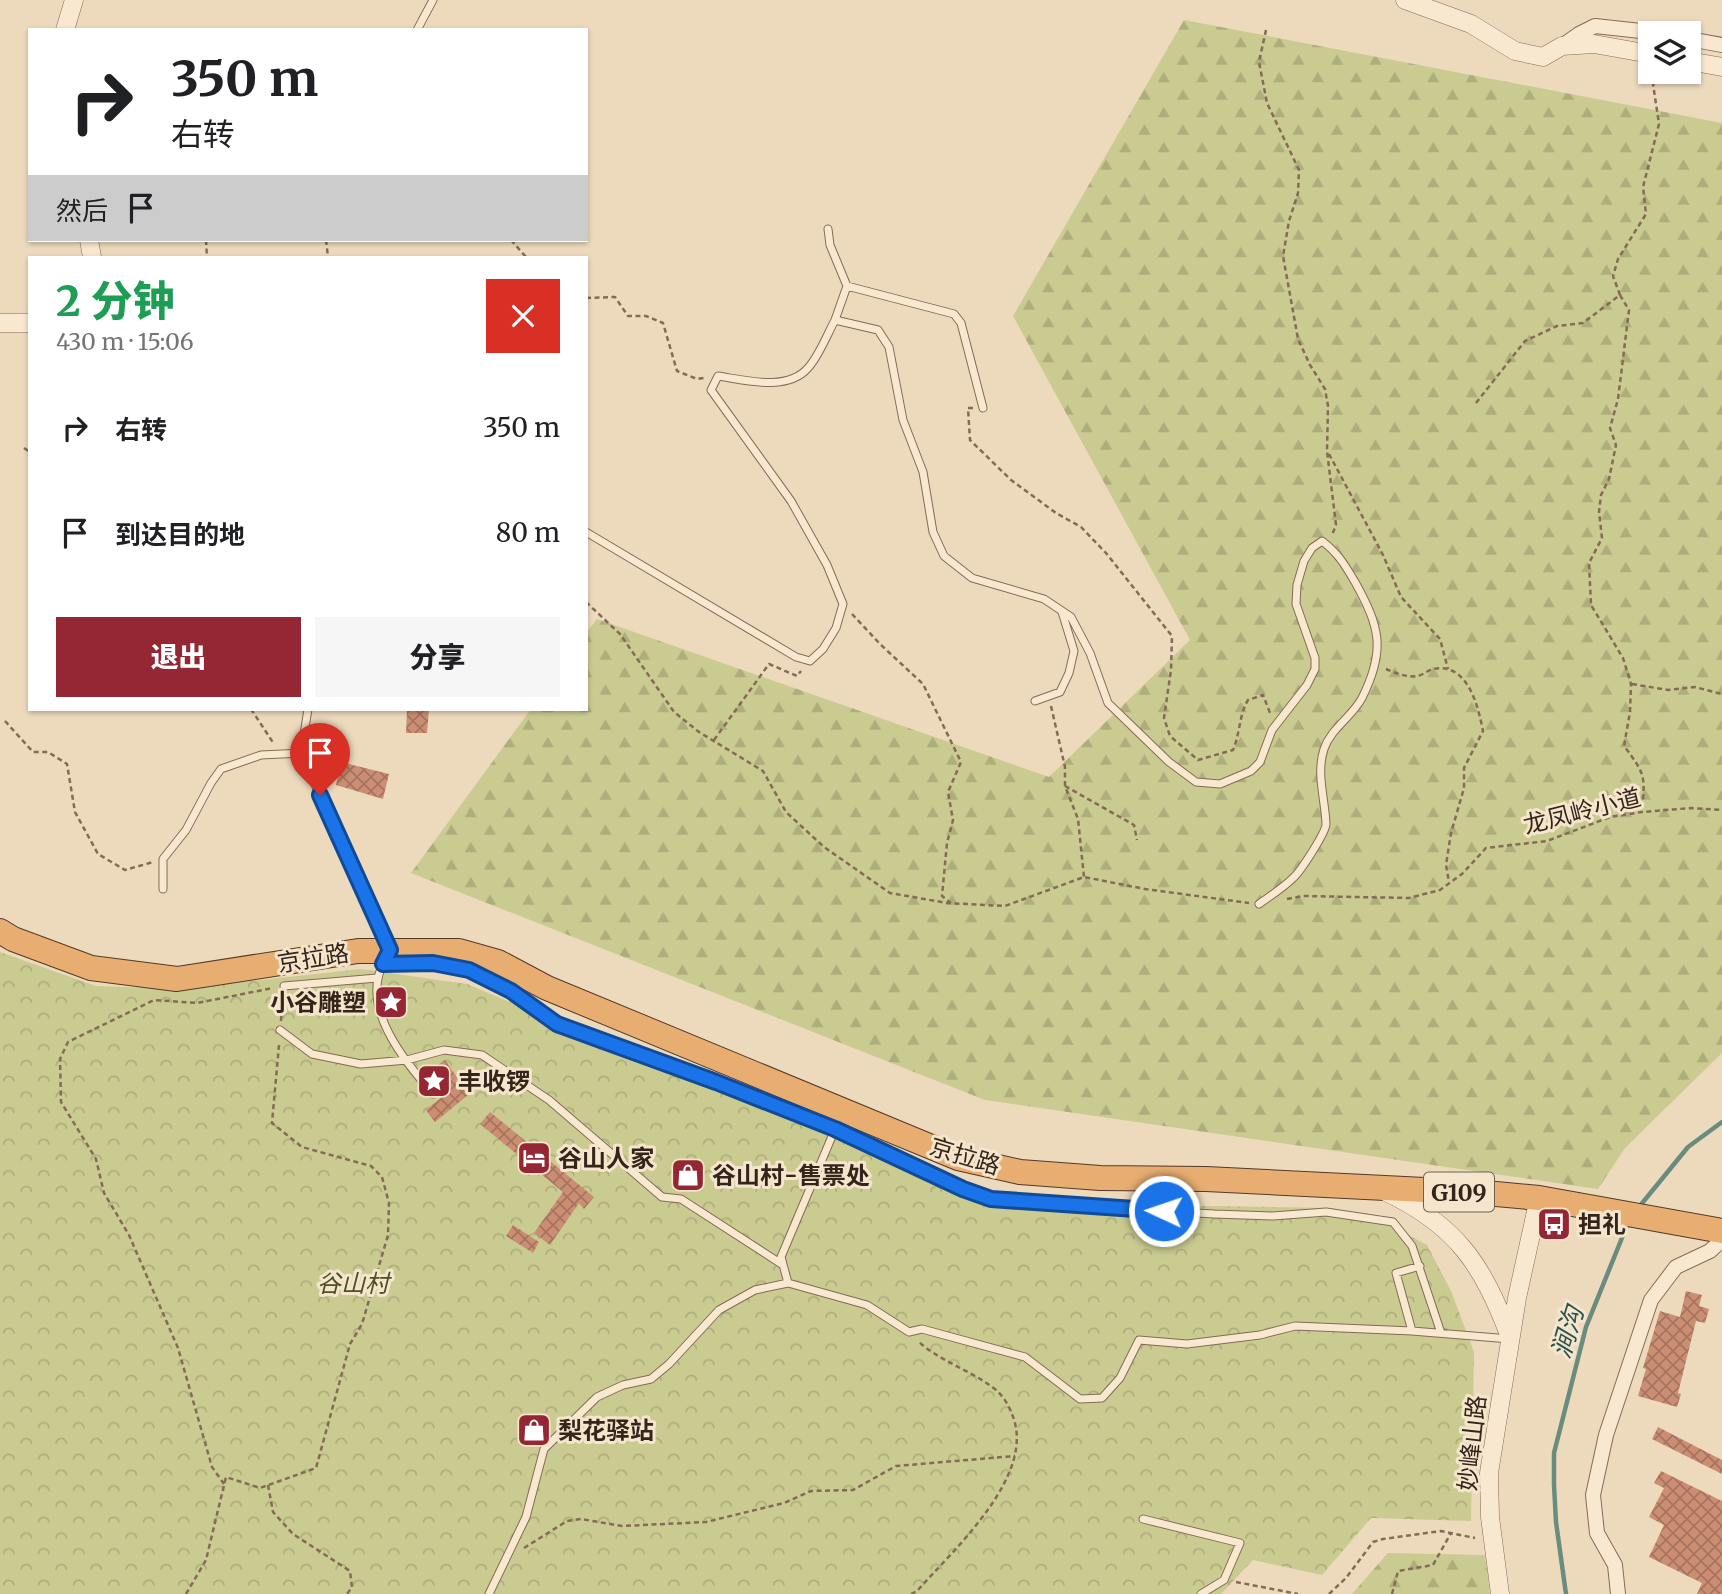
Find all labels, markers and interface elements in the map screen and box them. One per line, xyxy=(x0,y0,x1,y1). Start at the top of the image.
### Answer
map controls xyxy=(1638,21,1701,84)
button: layers xyxy=(1638,21,1701,84)
text: 350 m xyxy=(171,48,318,109)
icon: right xyxy=(56,56,147,147)
text: 右转 xyxy=(171,115,235,155)
icon: arrive xyxy=(122,189,160,227)
text: 然后 xyxy=(56,194,108,227)
text: 2 分钟 xyxy=(56,275,175,327)
button: close xyxy=(486,279,560,353)
text: 430 m · 15:06 xyxy=(56,327,194,356)
icon: right xyxy=(56,409,94,447)
text: 350 m xyxy=(483,411,560,444)
text: 右转 xyxy=(115,413,167,446)
icon: arrive xyxy=(56,514,94,552)
text: 80 m xyxy=(496,516,560,549)
text: 到达目的地 xyxy=(115,518,245,551)
button: 退出 xyxy=(56,617,301,697)
button: 分享 xyxy=(315,617,560,697)
pin xyxy=(290,723,350,795)
icon: arrive xyxy=(301,734,339,772)
street label: 龙凤岭小道 xyxy=(1520,781,1644,841)
street label: 京拉路 xyxy=(275,937,351,979)
place icon: 小谷雕塑 xyxy=(372,983,410,1021)
place label: 小谷雕塑 xyxy=(270,987,366,1018)
place icon: 丰收锣 xyxy=(415,1062,453,1100)
place label: 丰收锣 xyxy=(458,1066,530,1097)
street label: 京拉路 xyxy=(926,1131,1004,1181)
hotel icon: 谷山人家 xyxy=(515,1139,553,1177)
place label: 谷山人家 xyxy=(558,1143,654,1174)
shop icon: 谷山村-售票处 xyxy=(669,1156,707,1194)
place label: 谷山村-售票处 xyxy=(712,1160,870,1191)
road number: G109 xyxy=(1424,1172,1494,1212)
position arrow xyxy=(1127,1174,1201,1248)
bus stop icon: 担礼 xyxy=(1535,1205,1573,1243)
place label: 担礼 xyxy=(1578,1209,1626,1240)
park label: 谷山村 xyxy=(317,1268,392,1299)
water label: 涧沟 xyxy=(1544,1299,1591,1362)
street label: 妙峰山路 xyxy=(1452,1394,1492,1492)
shop icon: 梨花驿站 xyxy=(515,1411,553,1449)
place label: 梨花驿站 xyxy=(558,1415,654,1446)

